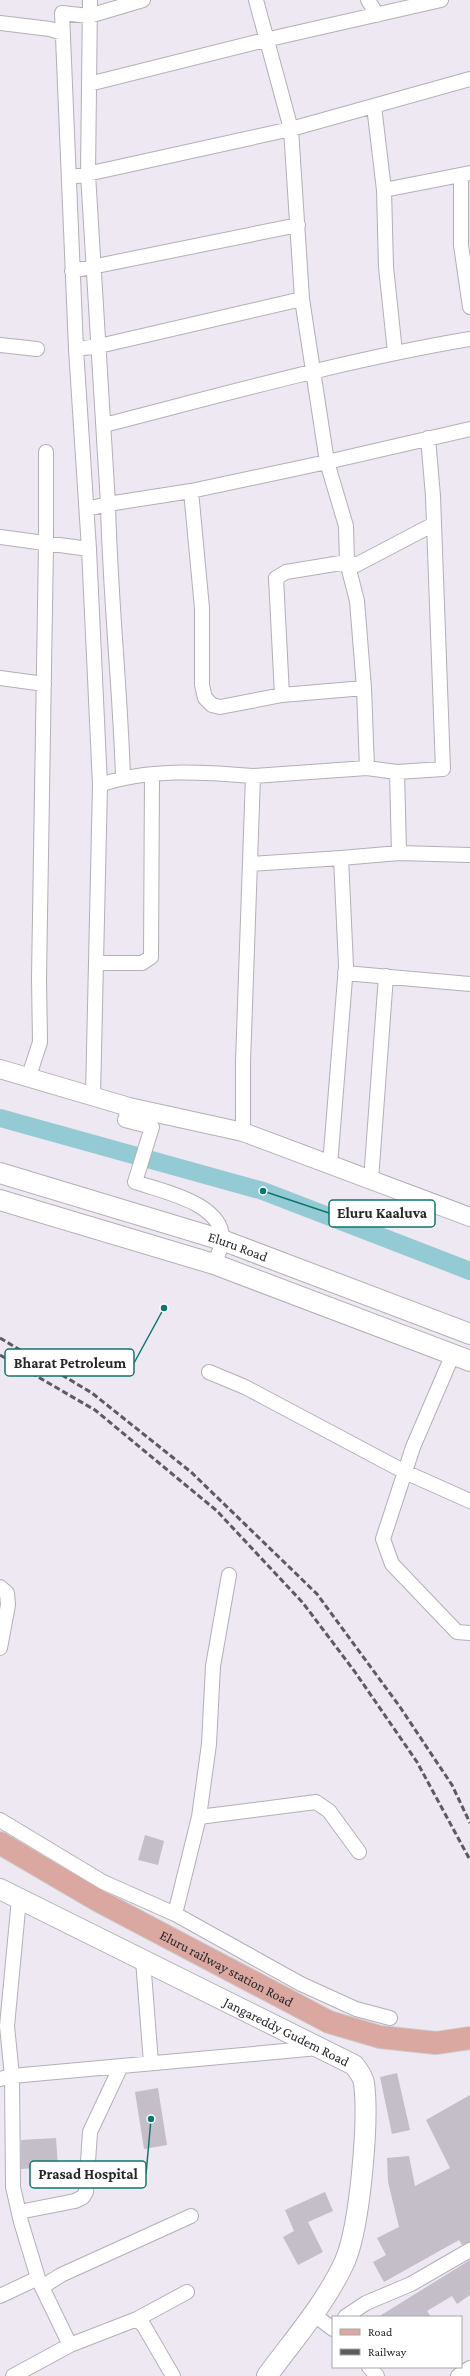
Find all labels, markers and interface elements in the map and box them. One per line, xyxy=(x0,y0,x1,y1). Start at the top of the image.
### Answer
callout: Eluru Kaaluva xyxy=(329,1200,435,1227)
text: Eluru Kaaluva xyxy=(337,1205,428,1221)
street label: Eluru Road xyxy=(206,1228,270,1265)
callout: Bharat Petroleum xyxy=(5,1349,134,1376)
text: Bharat Petroleum xyxy=(14,1355,127,1371)
street label: Eluru railway station Road xyxy=(157,1927,297,2010)
street label: Jangareddy Gudem Road xyxy=(219,1993,353,2070)
callout: Prasad Hospital xyxy=(30,2161,146,2188)
text: Prasad Hospital xyxy=(38,2166,138,2182)
legend xyxy=(332,2316,462,2368)
text: Road xyxy=(368,2325,393,2339)
text: Railway xyxy=(368,2345,407,2359)

